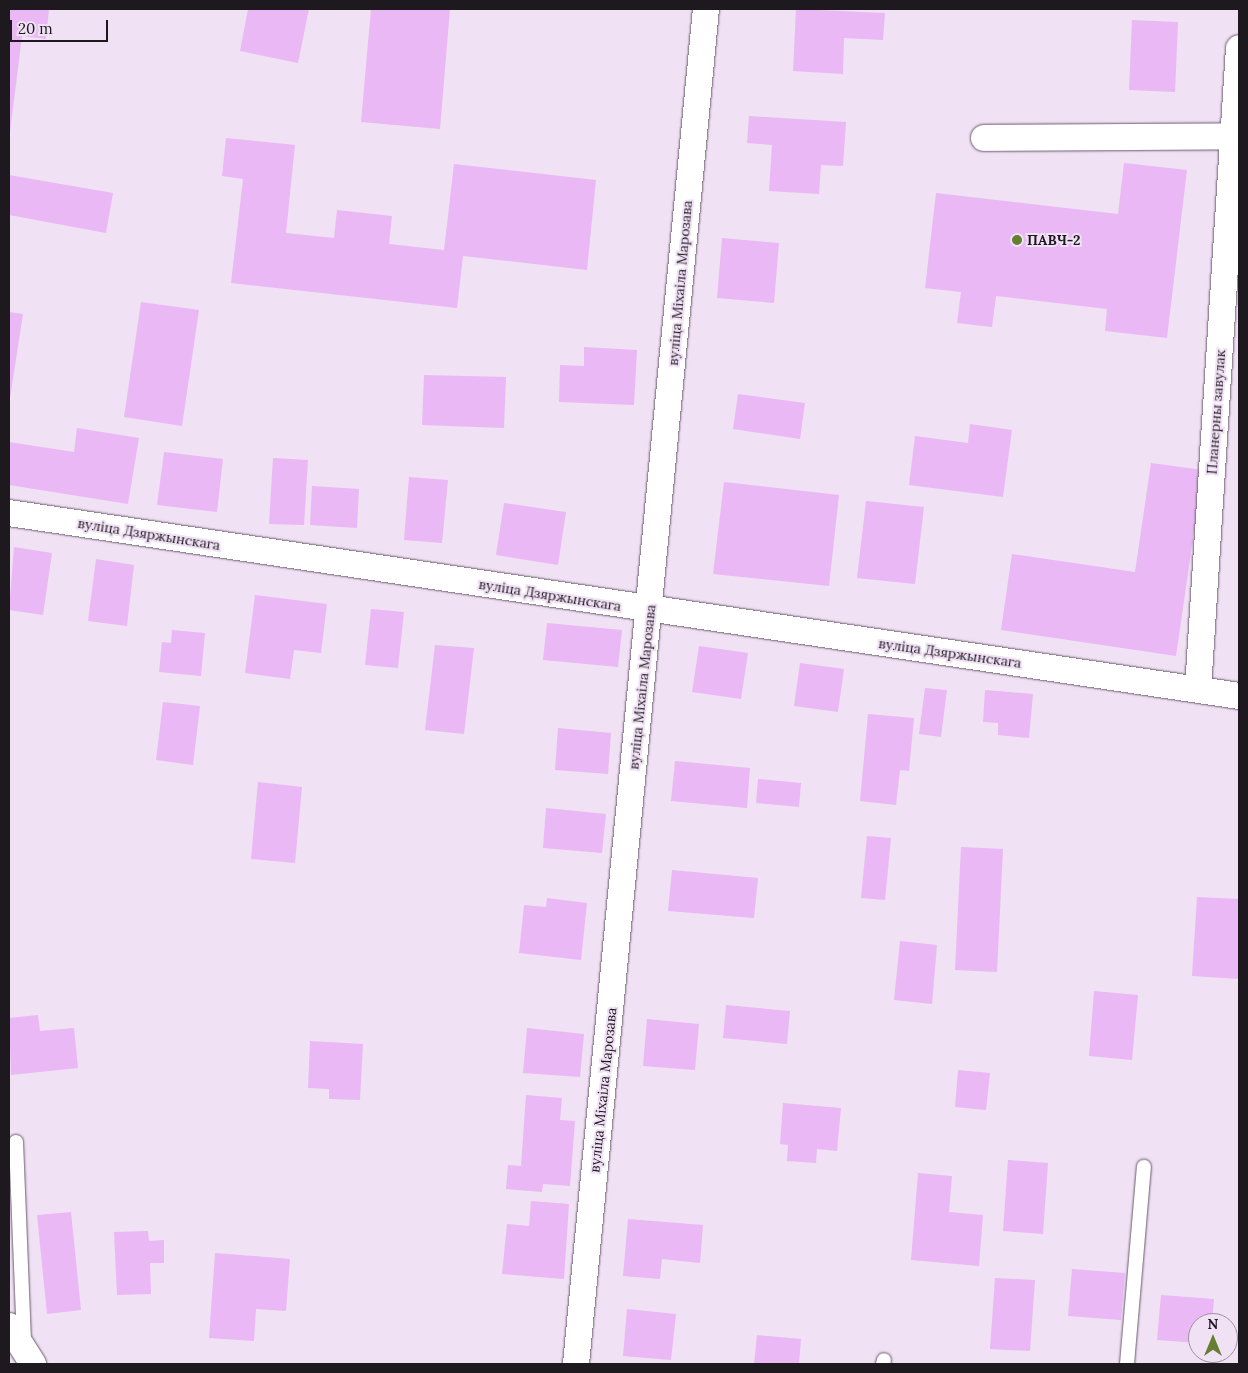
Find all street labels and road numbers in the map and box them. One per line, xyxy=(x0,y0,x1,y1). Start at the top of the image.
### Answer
street label: вуліца Міхаіла Марозава xyxy=(664,200,696,366)
street label: Планерны завулак xyxy=(1203,349,1229,475)
street label: вуліца Дзяржынскага xyxy=(77,514,221,554)
street label: вуліца Дзяржынскага xyxy=(478,575,622,615)
street label: вуліца Міхаіла Марозава xyxy=(625,604,659,770)
street label: вуліца Дзяржынскага xyxy=(878,635,1022,671)
street label: вуліца Міхаіла Марозава xyxy=(586,1007,620,1173)

